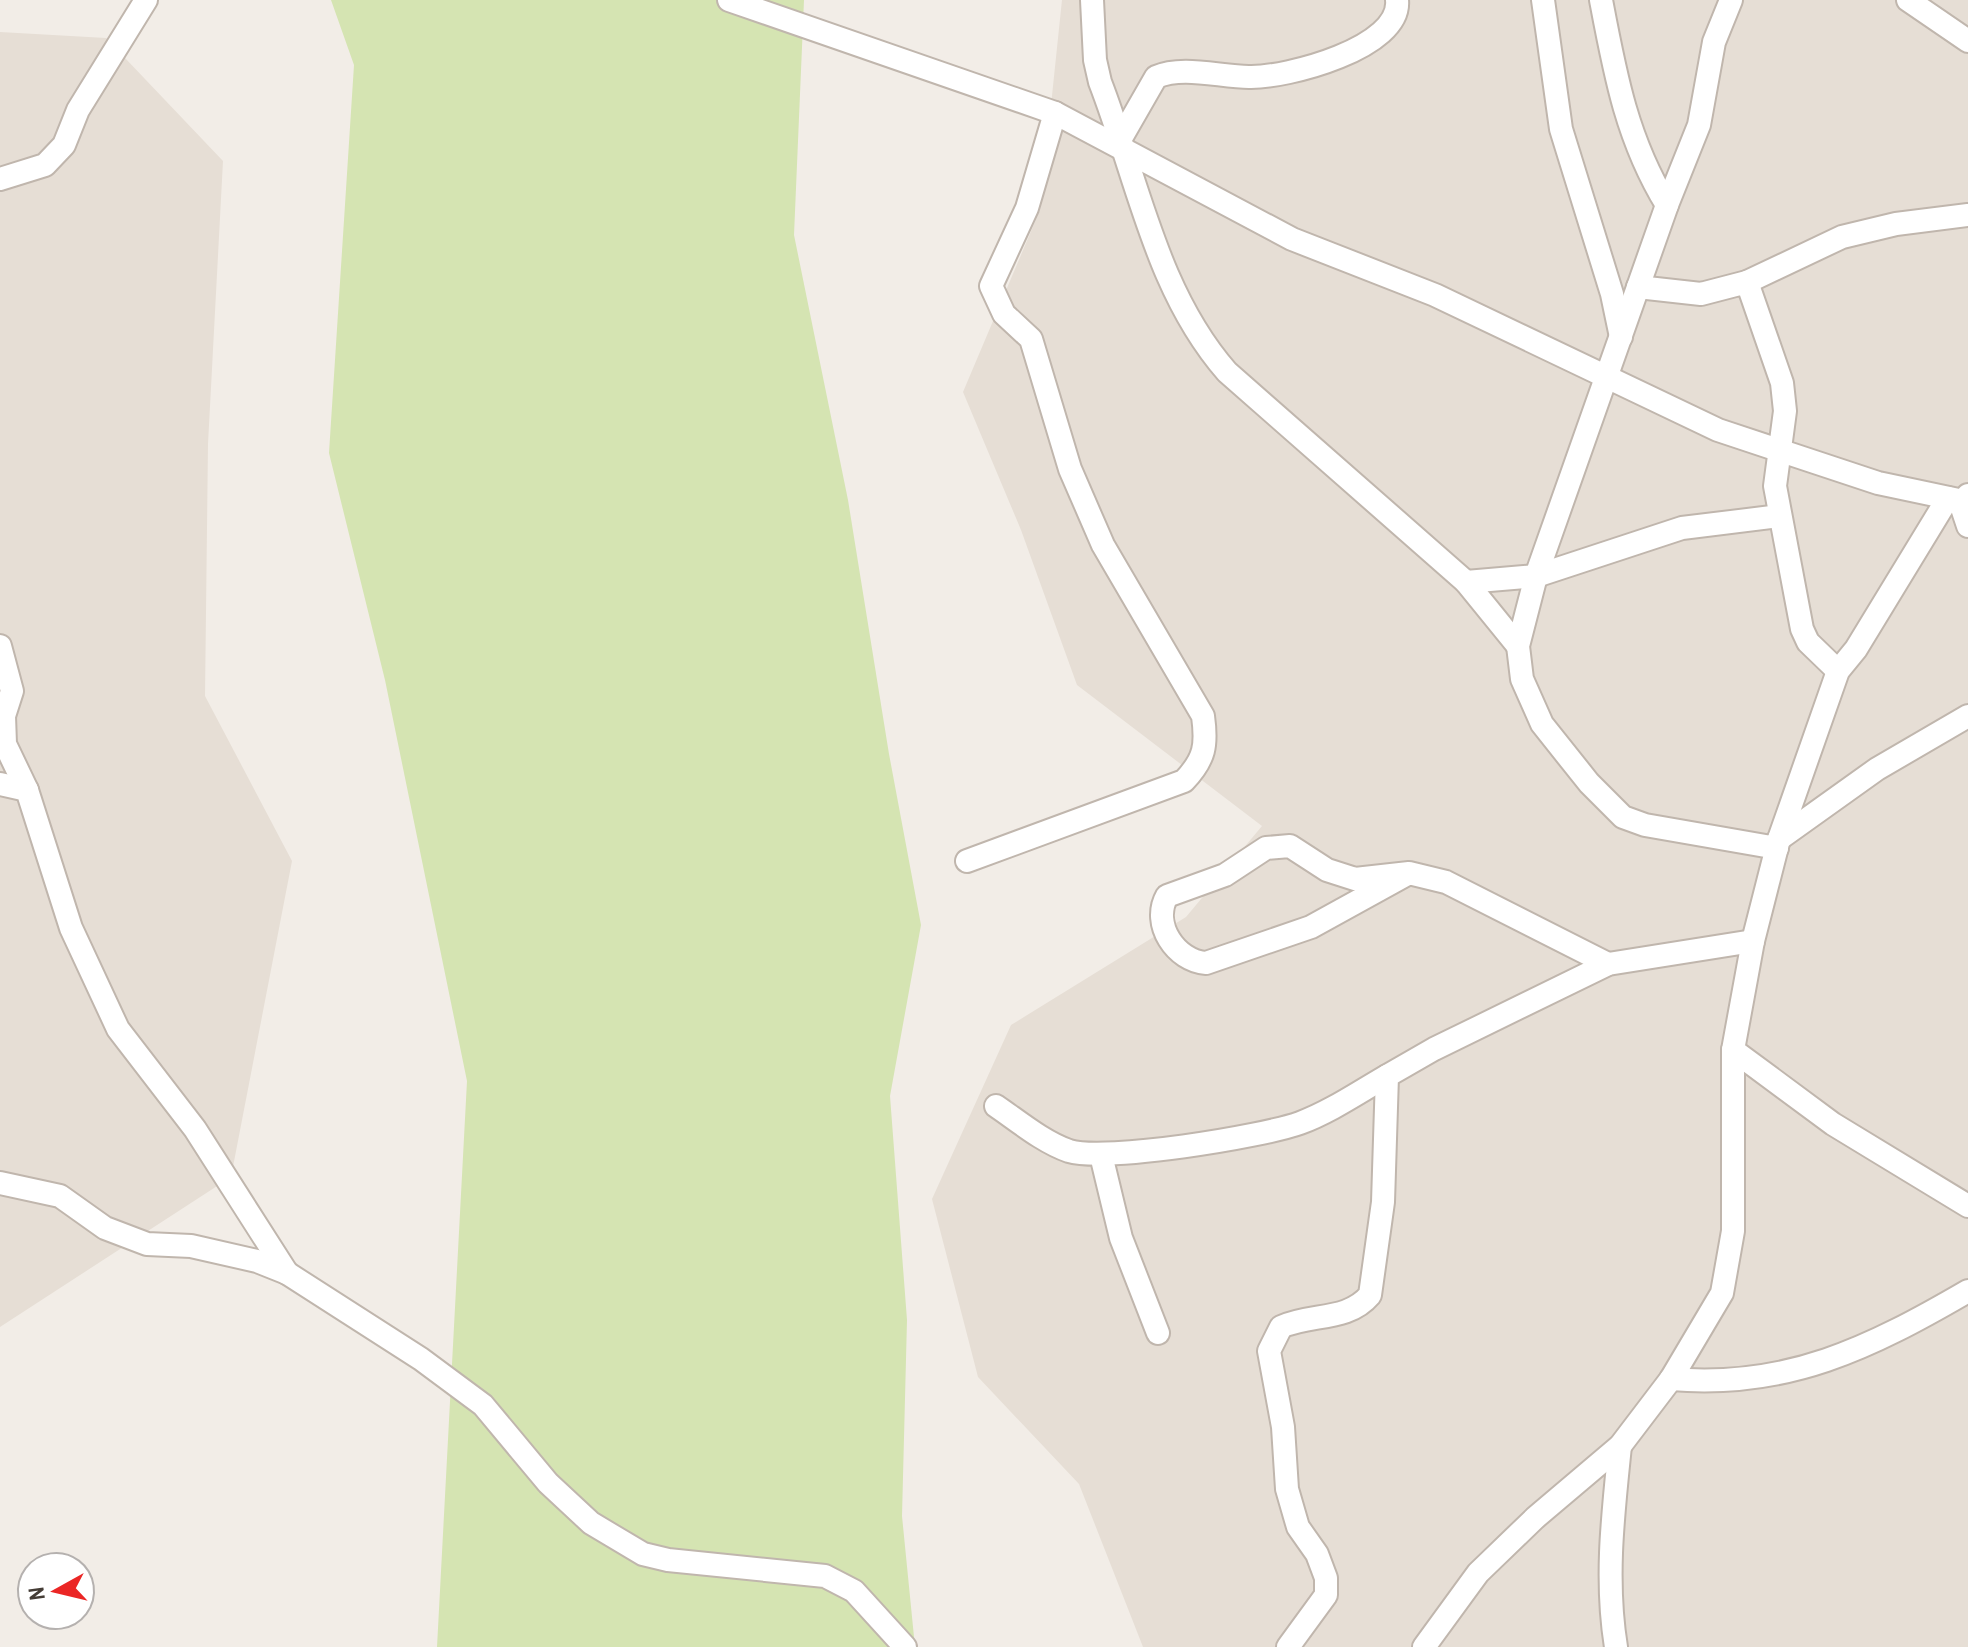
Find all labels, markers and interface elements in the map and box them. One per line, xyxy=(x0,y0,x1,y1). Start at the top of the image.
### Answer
north arrow xyxy=(16,1551,96,1631)
text: N xyxy=(20,1585,52,1602)

